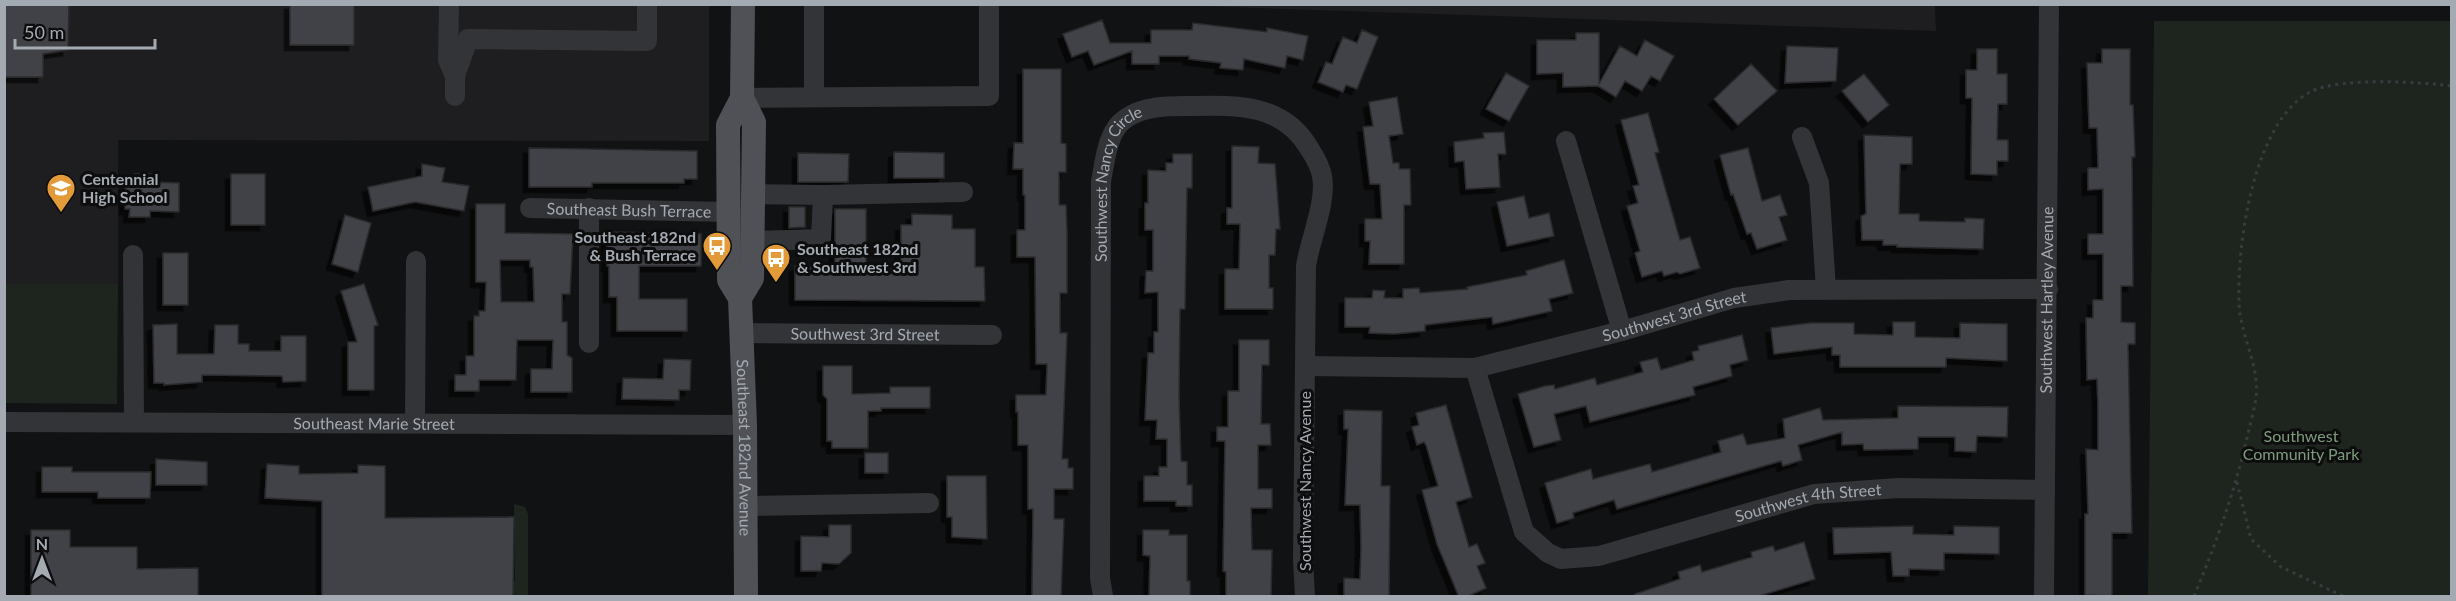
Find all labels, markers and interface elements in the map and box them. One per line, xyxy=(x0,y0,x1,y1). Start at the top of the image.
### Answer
scale bar xyxy=(15,12,154,50)
text: 50 m xyxy=(24,21,64,43)
street label: Southwest Nancy Circle xyxy=(1091,101,1145,262)
place label: Centennial High School xyxy=(82,169,168,206)
school or university icon: Centennial High School xyxy=(45,172,77,214)
street label: Southeast Bush Terrace xyxy=(547,198,711,221)
street label: Southwest Hartley Avenue xyxy=(2036,206,2056,394)
place label: Southeast 182nd & Bush Terrace xyxy=(575,227,696,264)
bus stop icon: Southeast 182nd & Bush Terrace xyxy=(701,230,733,272)
place label: Southeast 182nd & Southwest 3rd xyxy=(797,239,918,276)
bus stop icon: Southeast 182nd & Southwest 3rd xyxy=(760,242,792,284)
street label: Southwest 3rd Street xyxy=(1600,286,1748,345)
street label: Southwest 3rd Street xyxy=(790,323,940,344)
street label: Southeast 182nd Avenue xyxy=(733,359,756,536)
street label: Southwest Nancy Avenue xyxy=(1295,391,1314,571)
street label: Southeast Marie Street xyxy=(293,413,455,433)
park label: Southwest Community Park xyxy=(2243,426,2360,463)
street label: Southwest 4th Street xyxy=(1733,479,1882,525)
north arrow xyxy=(12,529,72,589)
text: N xyxy=(36,534,48,553)

